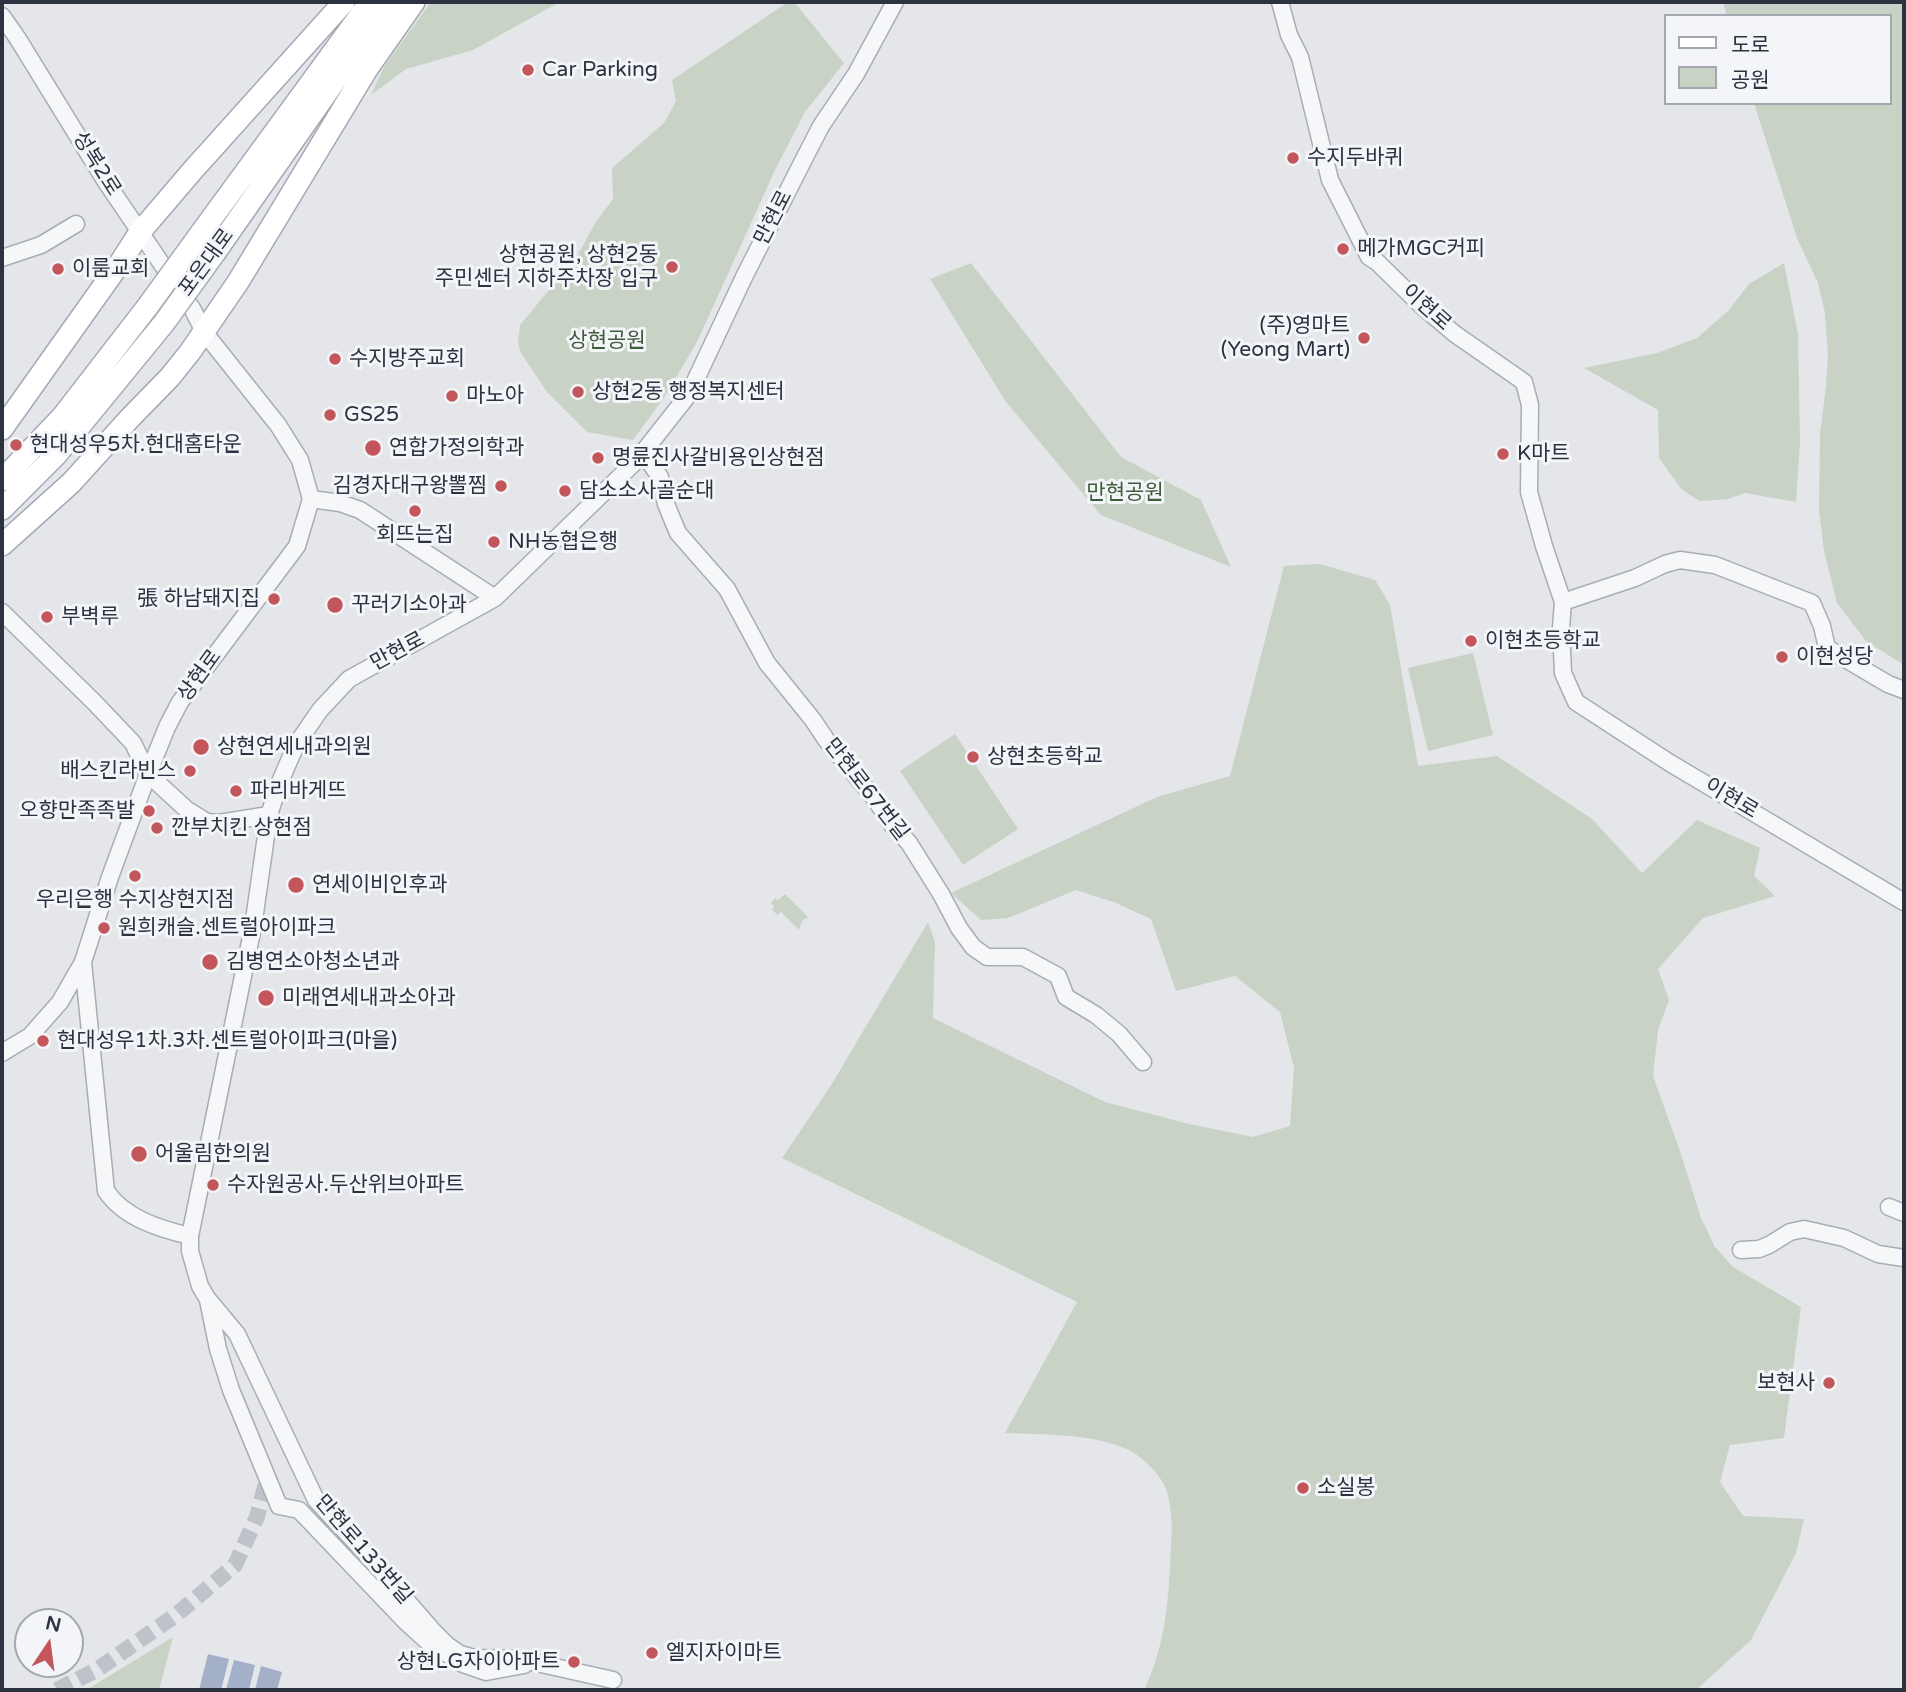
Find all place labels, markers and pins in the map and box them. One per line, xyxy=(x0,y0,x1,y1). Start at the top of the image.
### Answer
place label: Car Parking xyxy=(542,57,658,83)
marker: Car Parking xyxy=(520,62,536,78)
place label: 수지두바퀴 xyxy=(1307,145,1404,171)
marker: 수지두바퀴 xyxy=(1285,150,1301,166)
place label: 메가MGC커피 xyxy=(1357,236,1485,262)
marker: 메가MGC커피 xyxy=(1335,241,1351,257)
place label: 상현공원, 상현2동 주민센터 지하주차장 입구 xyxy=(435,242,658,292)
place label: 이룸교회 xyxy=(72,256,149,282)
marker: 상현공원, 상현2동 주민센터 지하주차장 입구 xyxy=(664,259,680,275)
marker: 이룸교회 xyxy=(50,261,66,277)
place label: (주)영마트 (Yeong Mart) xyxy=(1221,313,1350,363)
marker: (주)영마트 (Yeong Mart) xyxy=(1356,330,1372,346)
place label: 수지방주교회 xyxy=(349,346,465,372)
marker: 수지방주교회 xyxy=(327,351,343,367)
place label: 상현2동 행정복지센터 xyxy=(592,379,785,405)
place label: 마노아 xyxy=(466,383,524,409)
marker: 상현2동 행정복지센터 xyxy=(570,384,586,400)
marker: 마노아 xyxy=(444,388,460,404)
place label: GS25 xyxy=(344,402,399,428)
marker: GS25 xyxy=(322,407,338,423)
place label: 현대성우5차.현대홈타운 xyxy=(30,432,242,458)
place label: 연합가정의학과 xyxy=(389,435,524,461)
marker: 현대성우5차.현대홈타운 xyxy=(8,437,24,453)
marker: 연합가정의학과 xyxy=(363,438,383,458)
place label: K마트 xyxy=(1517,441,1570,467)
place label: 명륜진사갈비용인상현점 xyxy=(612,445,825,471)
marker: K마트 xyxy=(1495,446,1511,462)
marker: 명륜진사갈비용인상현점 xyxy=(590,450,606,466)
place label: 김경자대구왕뽈찜 xyxy=(332,473,487,499)
marker: 김경자대구왕뽈찜 xyxy=(493,478,509,494)
place label: 담소소사골순대 xyxy=(579,478,714,504)
marker: 담소소사골순대 xyxy=(557,483,573,499)
marker: 회뜨는집 xyxy=(407,503,423,519)
place label: 회뜨는집 xyxy=(376,522,454,548)
place label: NH농협은행 xyxy=(508,529,618,555)
marker: NH농협은행 xyxy=(486,534,502,550)
place label: 張 하남돼지집 xyxy=(137,586,260,612)
marker: 張 하남돼지집 xyxy=(266,591,282,607)
place label: 꾸러기소아과 xyxy=(351,592,467,618)
marker: 꾸러기소아과 xyxy=(325,595,345,615)
place label: 부벽루 xyxy=(61,604,119,630)
marker: 부벽루 xyxy=(39,609,55,625)
place label: 이현초등학교 xyxy=(1485,628,1601,654)
marker: 이현초등학교 xyxy=(1463,633,1479,649)
place label: 이현성당 xyxy=(1796,644,1873,670)
marker: 이현성당 xyxy=(1774,649,1790,665)
place label: 상현연세내과의원 xyxy=(217,734,372,760)
marker: 상현연세내과의원 xyxy=(191,737,211,757)
place label: 상현초등학교 xyxy=(987,744,1103,770)
marker: 상현초등학교 xyxy=(965,749,981,765)
place label: 배스킨라빈스 xyxy=(60,758,176,784)
marker: 배스킨라빈스 xyxy=(182,763,198,779)
place label: 파리바게뜨 xyxy=(250,778,347,804)
marker: 파리바게뜨 xyxy=(228,783,244,799)
place label: 오향만족족발 xyxy=(19,798,135,824)
marker: 오향만족족발 xyxy=(141,803,157,819)
place label: 깐부치킨 상현점 xyxy=(171,815,312,841)
marker: 깐부치킨 상현점 xyxy=(149,820,165,836)
marker: 우리은행 수지상현지점 xyxy=(127,868,143,884)
place label: 연세이비인후과 xyxy=(312,872,447,898)
marker: 연세이비인후과 xyxy=(286,875,306,895)
place label: 우리은행 수지상현지점 xyxy=(36,887,234,913)
place label: 원희캐슬.센트럴아이파크 xyxy=(118,915,336,941)
marker: 원희캐슬.센트럴아이파크 xyxy=(96,920,112,936)
place label: 김병연소아청소년과 xyxy=(226,949,400,975)
marker: 김병연소아청소년과 xyxy=(200,952,220,972)
place label: 미래연세내과소아과 xyxy=(282,985,456,1011)
marker: 미래연세내과소아과 xyxy=(256,988,276,1008)
place label: 현대성우1차.3차.센트럴아이파크(마을) xyxy=(57,1028,397,1054)
marker: 현대성우1차.3차.센트럴아이파크(마을) xyxy=(35,1033,51,1049)
place label: 어울림한의원 xyxy=(155,1141,271,1167)
marker: 어울림한의원 xyxy=(129,1144,149,1164)
place label: 수자원공사.두산위브아파트 xyxy=(227,1172,464,1198)
marker: 수자원공사.두산위브아파트 xyxy=(205,1177,221,1193)
place label: 보현사 xyxy=(1757,1370,1815,1396)
marker: 보현사 xyxy=(1821,1375,1837,1391)
place label: 소실봉 xyxy=(1317,1475,1375,1501)
marker: 소실봉 xyxy=(1295,1480,1311,1496)
place label: 엘지자이마트 xyxy=(666,1640,782,1666)
marker: 엘지자이마트 xyxy=(644,1645,660,1661)
place label: 상현LG자이아파트 xyxy=(397,1649,560,1675)
marker: 상현LG자이아파트 xyxy=(566,1654,582,1670)

